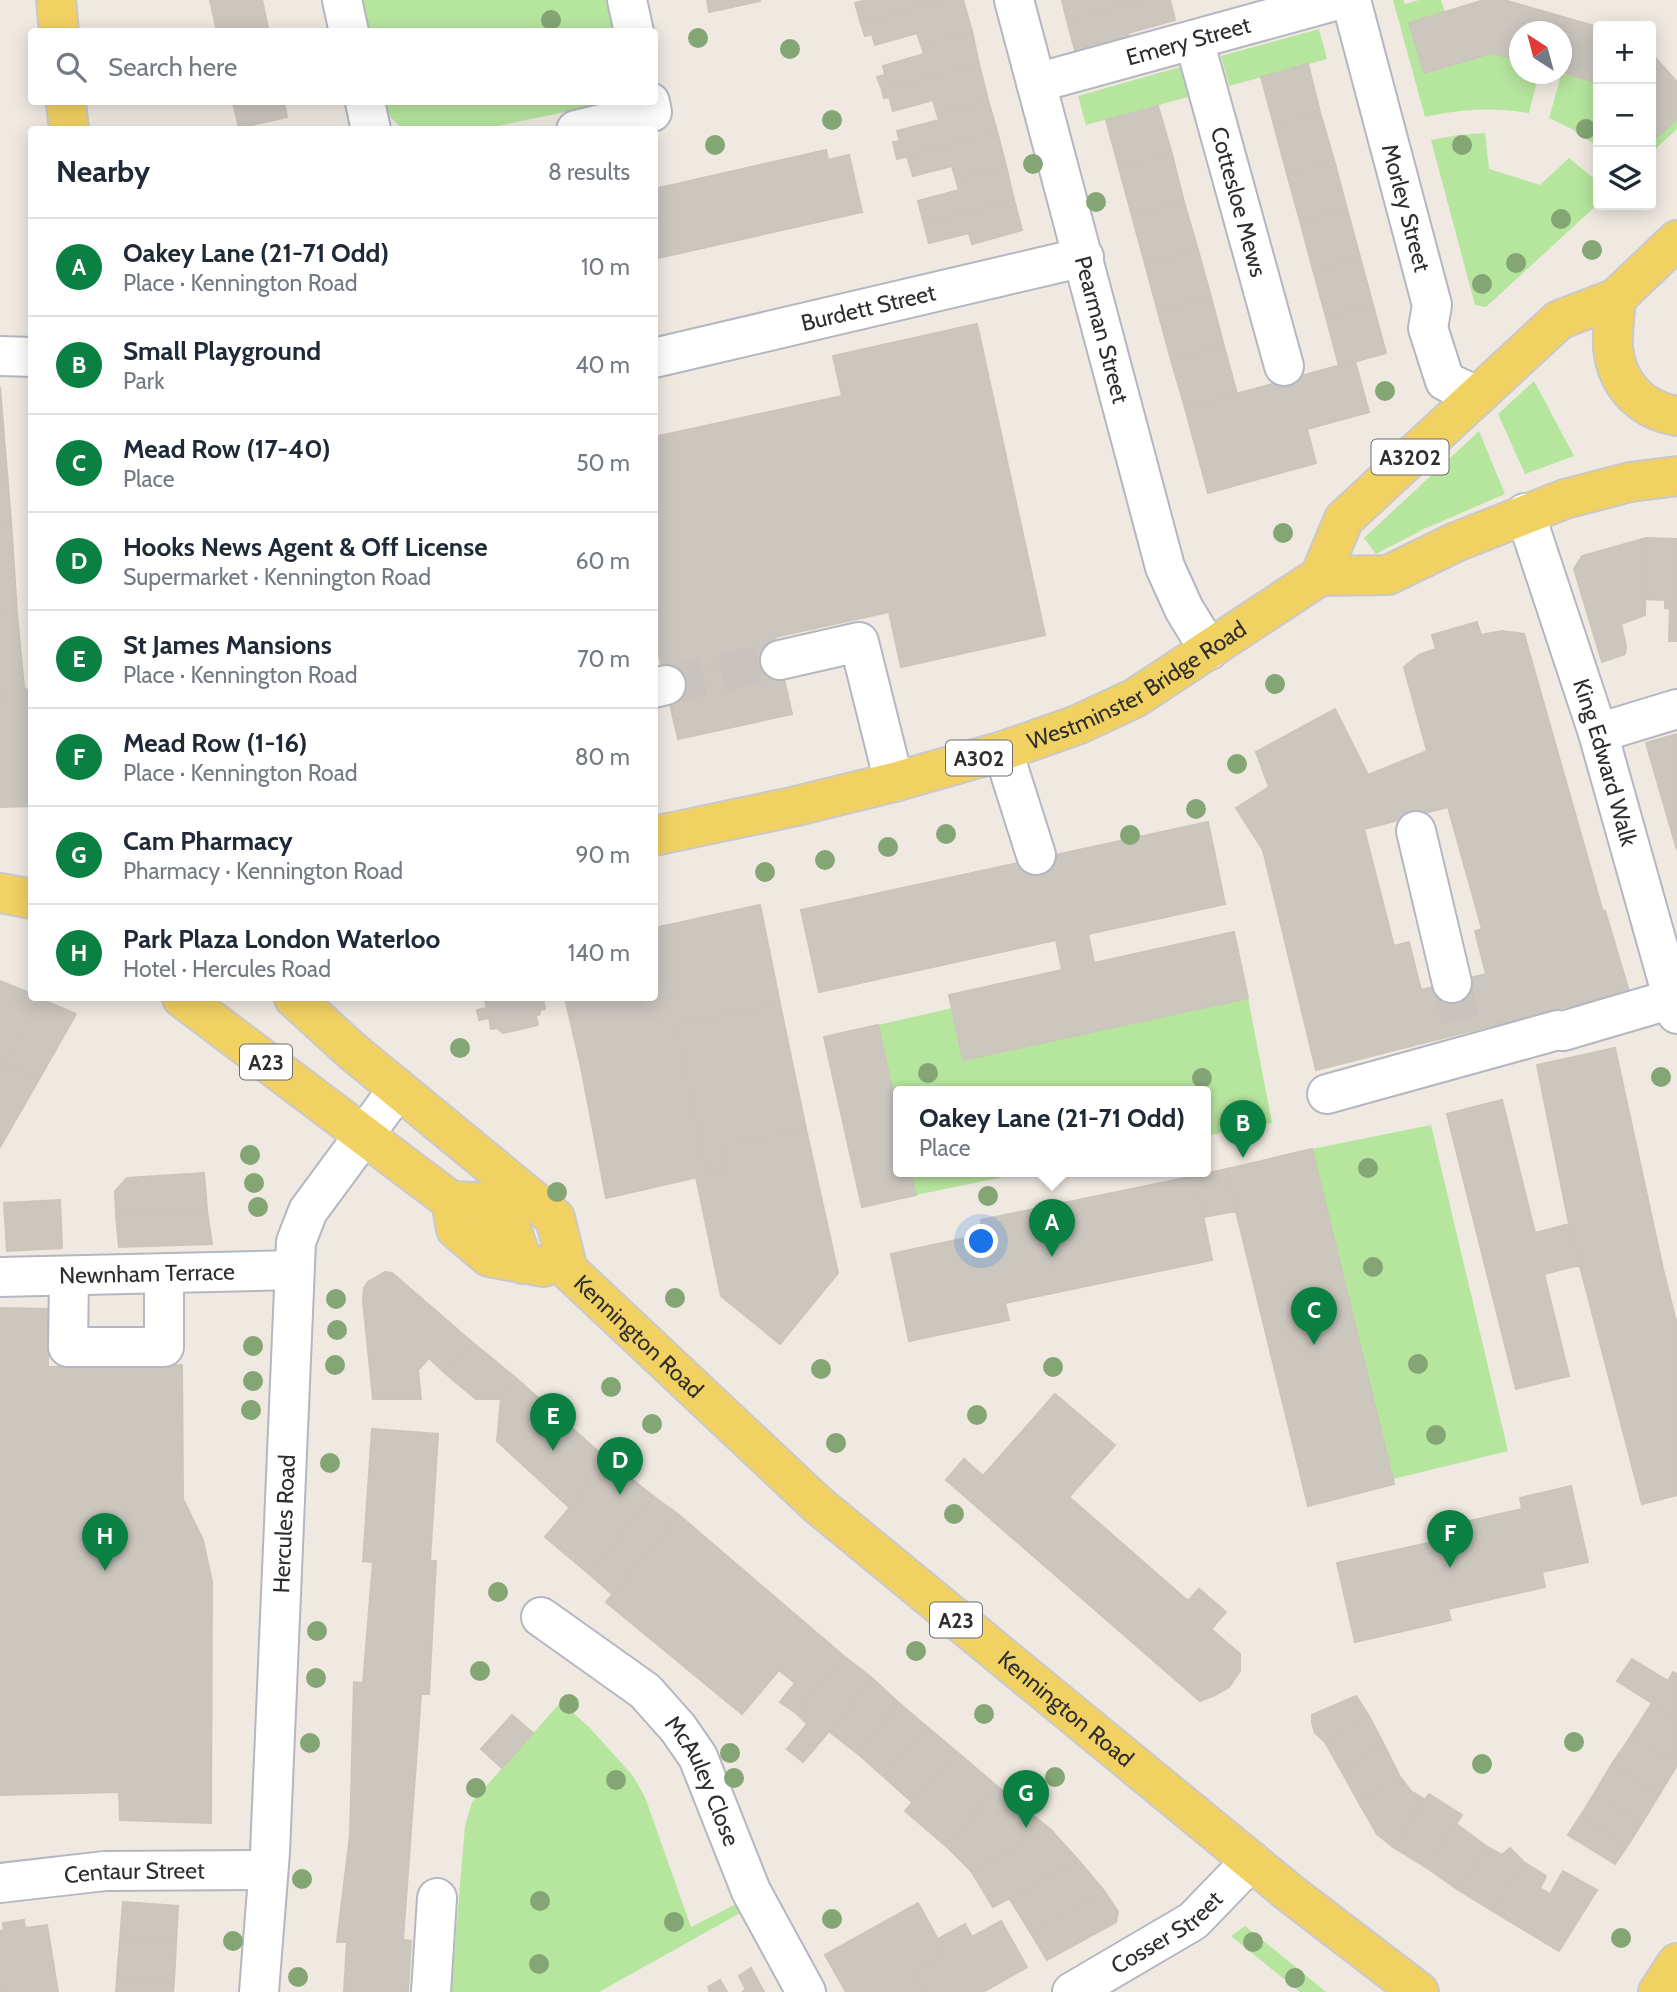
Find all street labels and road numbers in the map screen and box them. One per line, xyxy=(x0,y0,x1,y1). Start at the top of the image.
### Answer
street label: Emery Street xyxy=(1123,11,1254,72)
street label: Cottesloe Mews xyxy=(1205,124,1273,280)
street label: Morley Street xyxy=(1376,141,1437,275)
street label: Pearman Street xyxy=(1069,253,1135,406)
street label: Burdett Street xyxy=(798,278,938,337)
road number: A3202 xyxy=(1372,440,1448,475)
street label: Westminster Bridge Road xyxy=(1023,615,1252,755)
street label: King Edward Walk xyxy=(1567,675,1643,850)
road number: A302 xyxy=(946,740,1012,776)
road number: A23 xyxy=(240,1044,292,1080)
street label: Newnham Terrace xyxy=(59,1257,235,1290)
street label: Kennington Road xyxy=(568,1269,709,1404)
street label: Hercules Road xyxy=(267,1454,301,1594)
road number: A23 xyxy=(930,1602,982,1638)
street label: Kennington Road xyxy=(992,1645,1139,1773)
street label: McAuley Close xyxy=(659,1710,746,1850)
street label: Centaur Street xyxy=(63,1856,205,1890)
street label: Cosser Street xyxy=(1106,1885,1228,1980)

